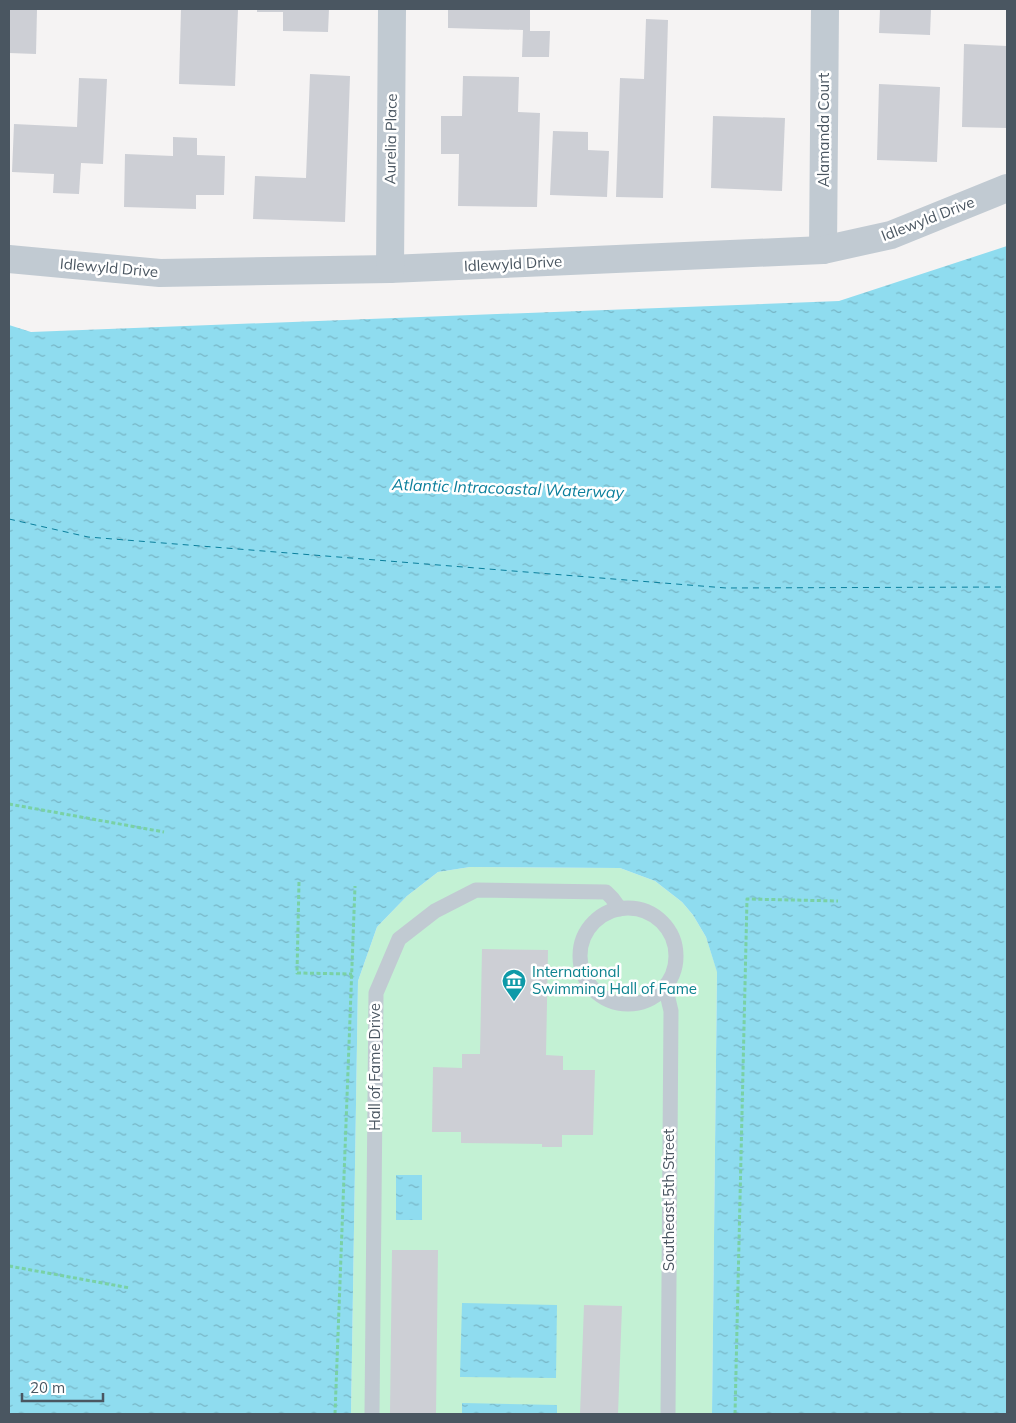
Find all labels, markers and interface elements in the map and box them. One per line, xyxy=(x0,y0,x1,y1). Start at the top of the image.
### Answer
street label: Alamanda Court xyxy=(814,73,833,187)
street label: Aurelia Place xyxy=(380,93,401,185)
street label: Idlewyld Drive xyxy=(878,192,977,245)
street label: Idlewyld Drive xyxy=(463,251,563,276)
street label: Idlewyld Drive xyxy=(59,254,159,281)
water label: Atlantic Intracoastal Waterway xyxy=(391,474,625,502)
place label: International Swimming Hall of Fame xyxy=(532,962,697,998)
museum icon: International Swimming Hall of Fame xyxy=(501,968,527,1002)
street label: Hall of Fame Drive xyxy=(365,1003,384,1131)
street label: Southeast 5th Street xyxy=(659,1129,678,1271)
scale bar xyxy=(22,1370,104,1402)
text: 20 m xyxy=(30,1378,65,1397)

